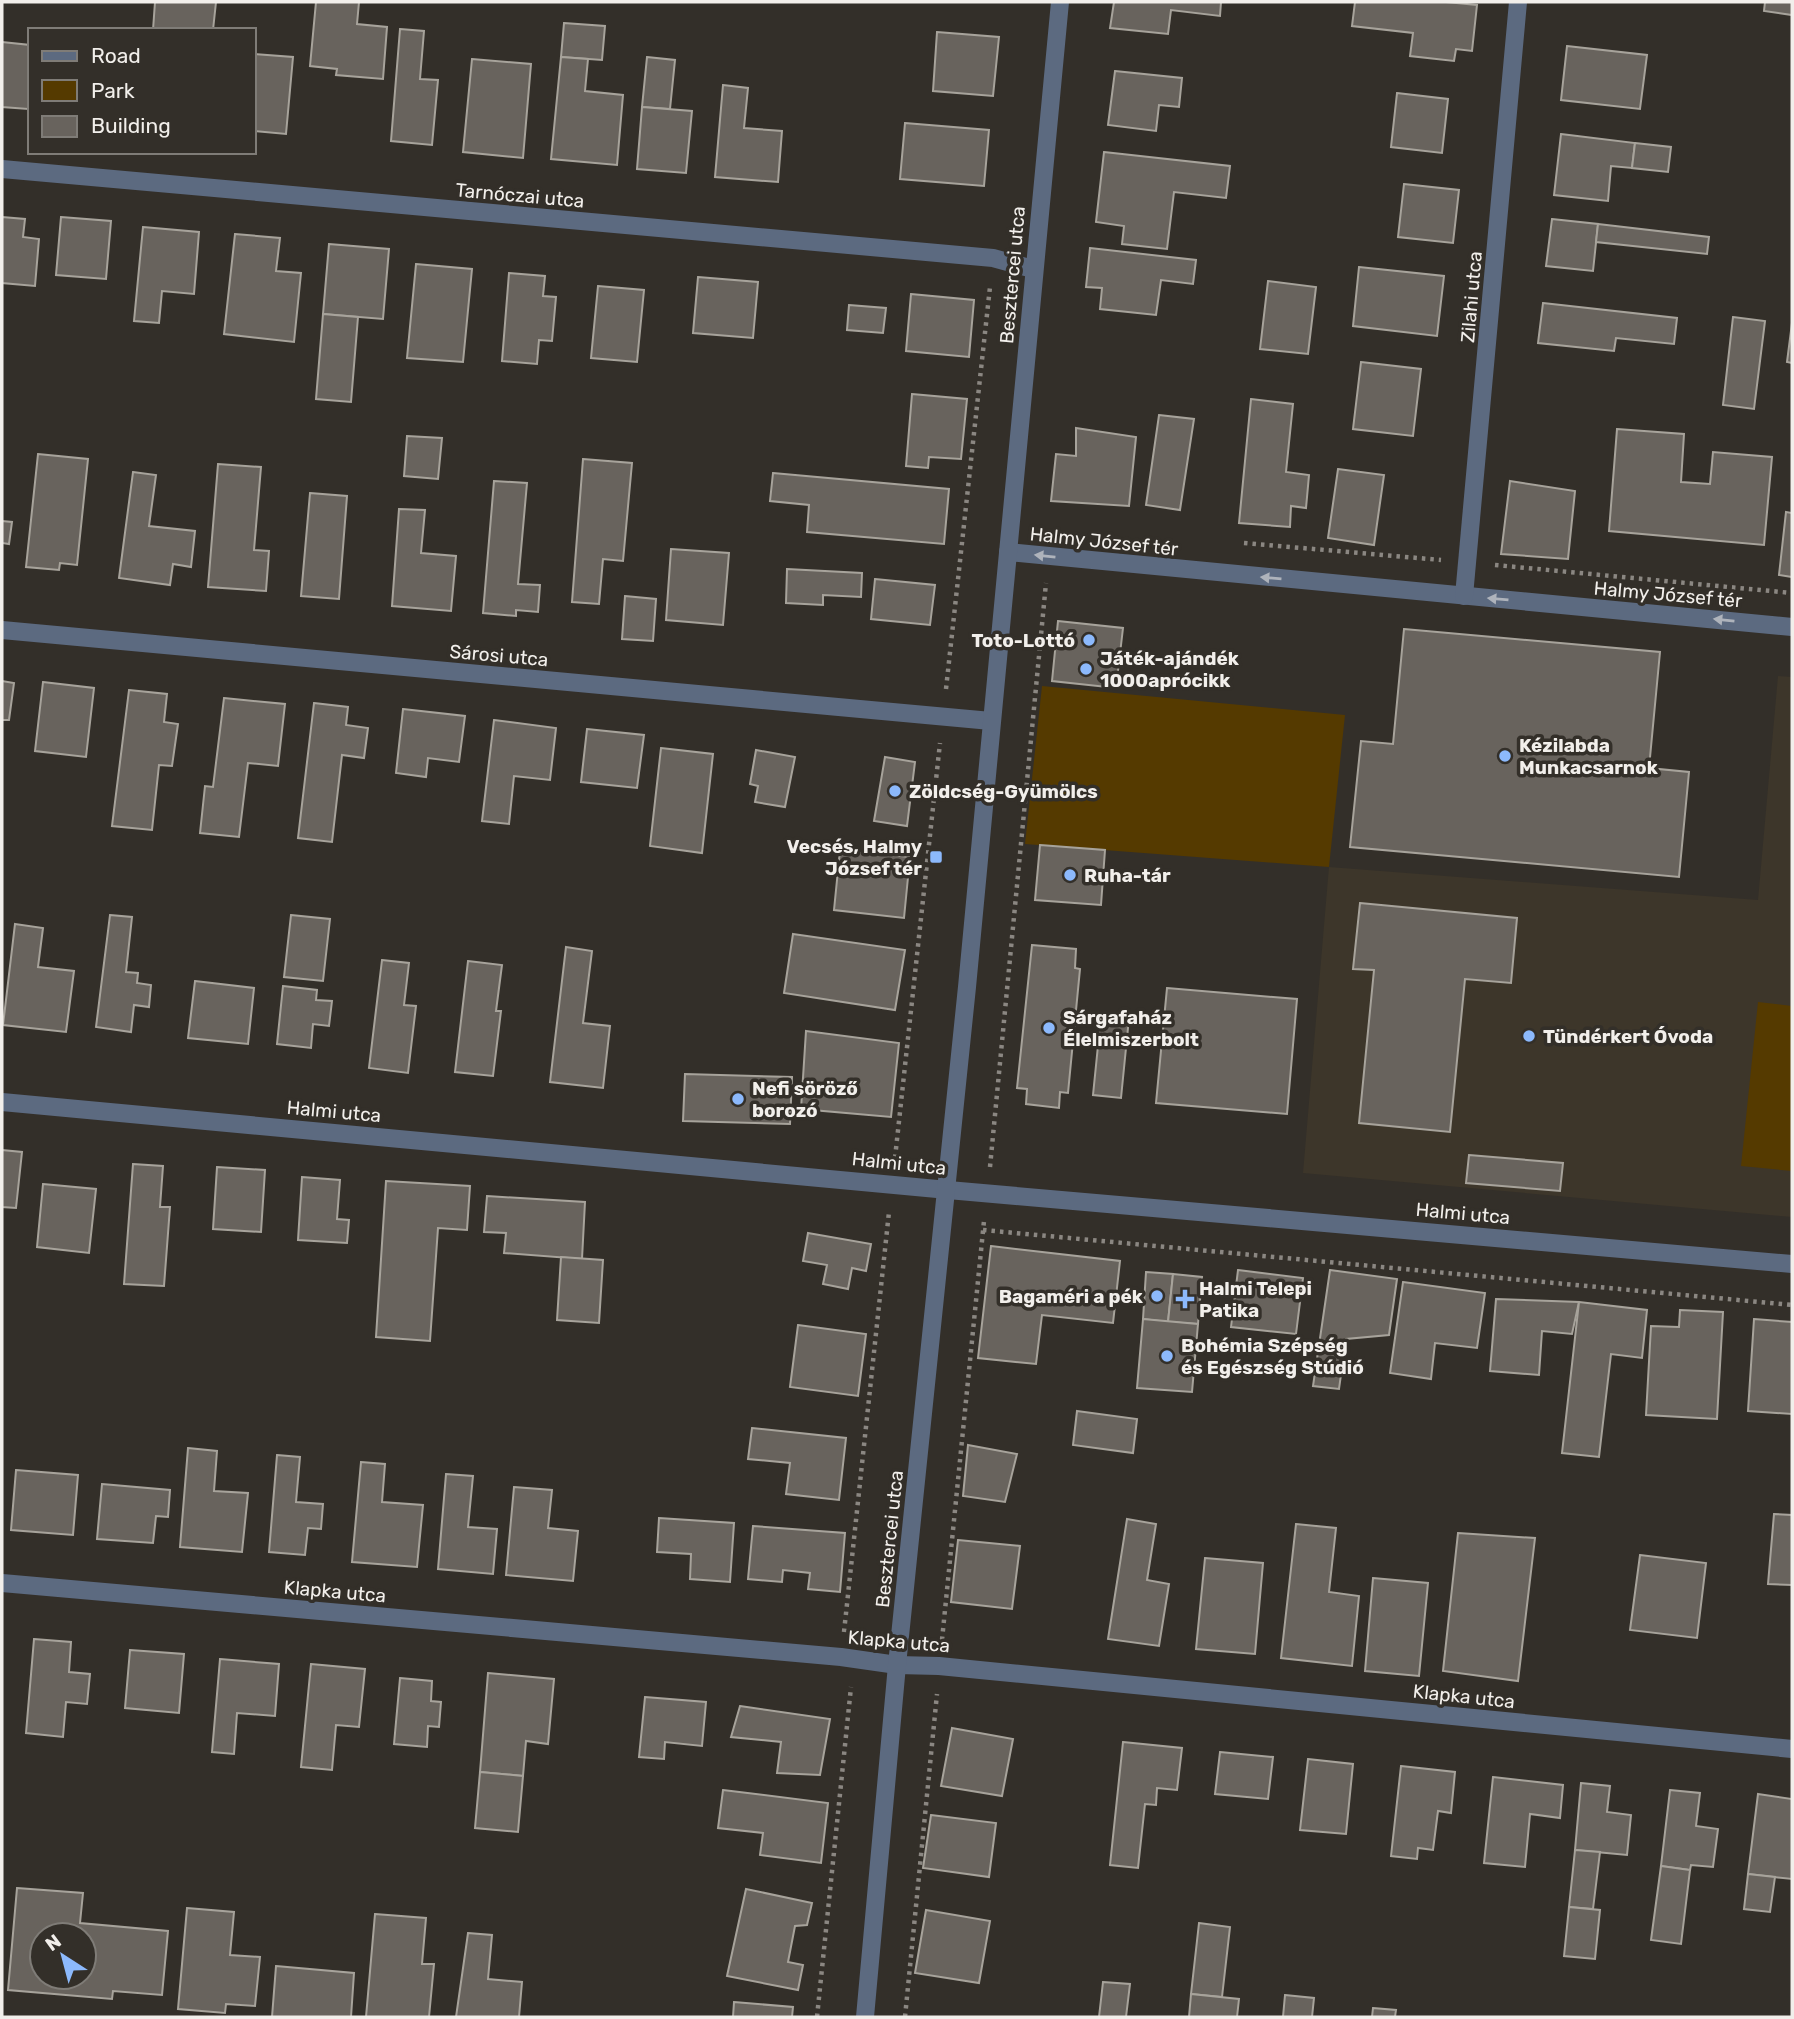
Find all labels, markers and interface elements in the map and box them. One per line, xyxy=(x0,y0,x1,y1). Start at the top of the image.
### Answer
legend xyxy=(28,28,256,154)
text: Road xyxy=(91,43,141,68)
text: Park xyxy=(91,78,135,103)
text: Building xyxy=(91,113,171,138)
street label: Tarnóczai utca xyxy=(455,178,585,213)
street label: Besztercei utca xyxy=(995,205,1030,345)
street label: Zilahi utca xyxy=(1456,250,1487,344)
street label: Halmy József tér xyxy=(1029,522,1180,561)
one-way arrow xyxy=(1034,551,1056,562)
one-way arrow xyxy=(1260,572,1282,583)
street label: Halmy József tér xyxy=(1593,577,1744,613)
one-way arrow xyxy=(1487,593,1509,604)
one-way arrow xyxy=(1713,615,1735,626)
place label: Toto-Lottó xyxy=(971,629,1075,652)
marker: Toto-Lottó xyxy=(1081,632,1097,648)
street label: Sárosi utca xyxy=(449,640,549,671)
place label: Játék-ajándék 1000aprócikk xyxy=(1100,647,1239,692)
marker: Játék-ajándék 1000aprócikk xyxy=(1078,661,1094,677)
place label: Kézilabda Munkacsarnok xyxy=(1519,734,1658,779)
marker: Kézilabda Munkacsarnok xyxy=(1497,748,1513,764)
place label: Zöldcség-Gyümölcs xyxy=(909,780,1098,803)
marker: Zöldcség-Gyümölcs xyxy=(887,783,903,799)
place label: Vecsés, Halmy József tér xyxy=(787,835,923,880)
marker: Vecsés, Halmy József tér xyxy=(928,849,944,865)
place label: Ruha-tár xyxy=(1084,864,1171,887)
marker: Ruha-tár xyxy=(1062,867,1078,883)
place label: Sárgafaház Élelmiszerbolt xyxy=(1063,1006,1199,1051)
marker: Sárgafaház Élelmiszerbolt xyxy=(1041,1020,1057,1036)
place label: Tündérkert Óvoda xyxy=(1543,1025,1713,1048)
marker: Tündérkert Óvoda xyxy=(1521,1028,1537,1044)
place label: Nefi söröző borozó xyxy=(752,1077,858,1122)
marker: Nefi söröző borozó xyxy=(730,1091,746,1107)
street label: Halmi utca xyxy=(286,1096,382,1127)
street label: Halmi utca xyxy=(851,1147,947,1180)
street label: Halmi utca xyxy=(1415,1198,1511,1229)
place label: Halmi Telepi Patika xyxy=(1199,1277,1312,1322)
place label: Bagaméri a pék xyxy=(999,1285,1143,1308)
marker: Bagaméri a pék xyxy=(1149,1288,1165,1304)
marker: Halmi Telepi Patika xyxy=(1177,1291,1193,1307)
place label: Bohémia Szépség és Egészség Stúdió xyxy=(1181,1334,1364,1379)
marker: Bohémia Szépség és Egészség Stúdió xyxy=(1159,1348,1175,1364)
street label: Besztercei utca xyxy=(871,1469,908,1609)
street label: Klapka utca xyxy=(283,1576,387,1607)
street label: Klapka utca xyxy=(847,1626,951,1657)
street label: Klapka utca xyxy=(1412,1680,1516,1713)
north arrow xyxy=(28,1921,98,1991)
text: N xyxy=(41,1929,66,1956)

